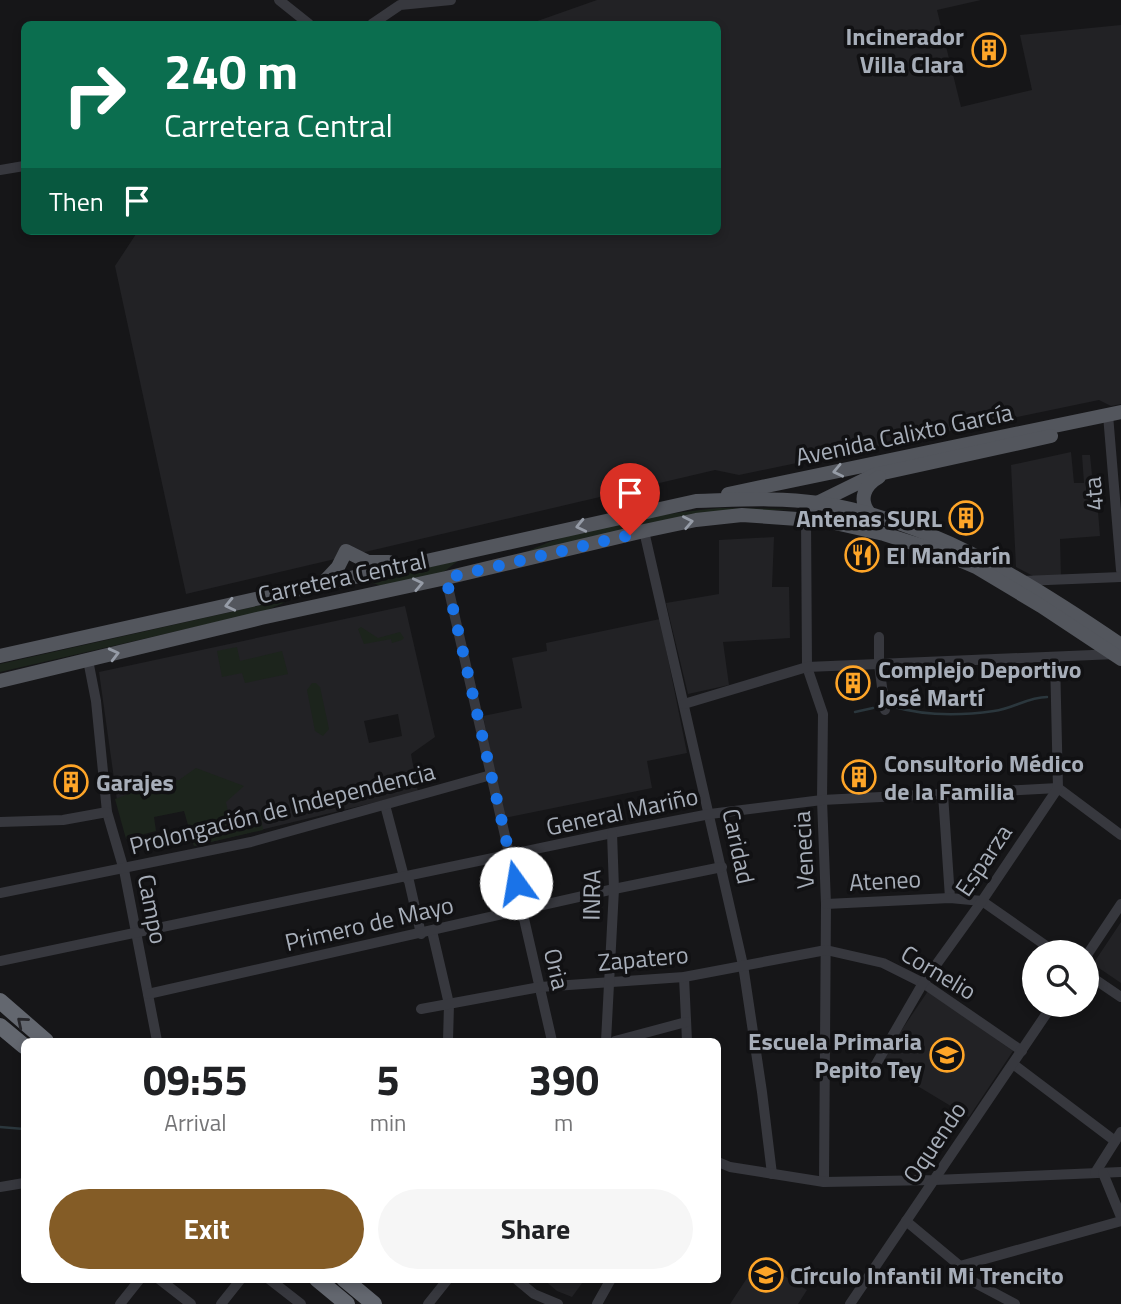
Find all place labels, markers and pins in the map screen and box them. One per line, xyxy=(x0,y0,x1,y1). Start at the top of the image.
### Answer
place label: Incinerador Villa Clara xyxy=(845,18,964,82)
building icon: Incinerador Villa Clara xyxy=(970,31,1008,69)
pin xyxy=(600,463,660,535)
building icon: Antenas SURL xyxy=(947,499,985,537)
place label: Antenas SURL xyxy=(796,500,943,536)
restaurant icon: El Mandarín xyxy=(843,536,881,574)
place label: El Mandarín xyxy=(886,537,1011,573)
place label: Complejo Deportivo José Martí xyxy=(878,651,1082,715)
building icon: Complejo Deportivo José Martí xyxy=(834,664,872,702)
place label: Consultorio Médico de la Familia xyxy=(884,745,1084,809)
building icon: Consultorio Médico de la Familia xyxy=(840,758,878,796)
building icon: Garajes xyxy=(52,763,90,801)
place label: Garajes xyxy=(96,764,174,800)
place label: Escuela Primaria Pepito Tey xyxy=(748,1023,922,1087)
school or university icon: Escuela Primaria Pepito Tey xyxy=(928,1036,966,1074)
school or university icon: Círculo Infantil Mi Trencito xyxy=(747,1256,785,1294)
place label: Círculo Infantil Mi Trencito xyxy=(790,1257,1064,1293)

